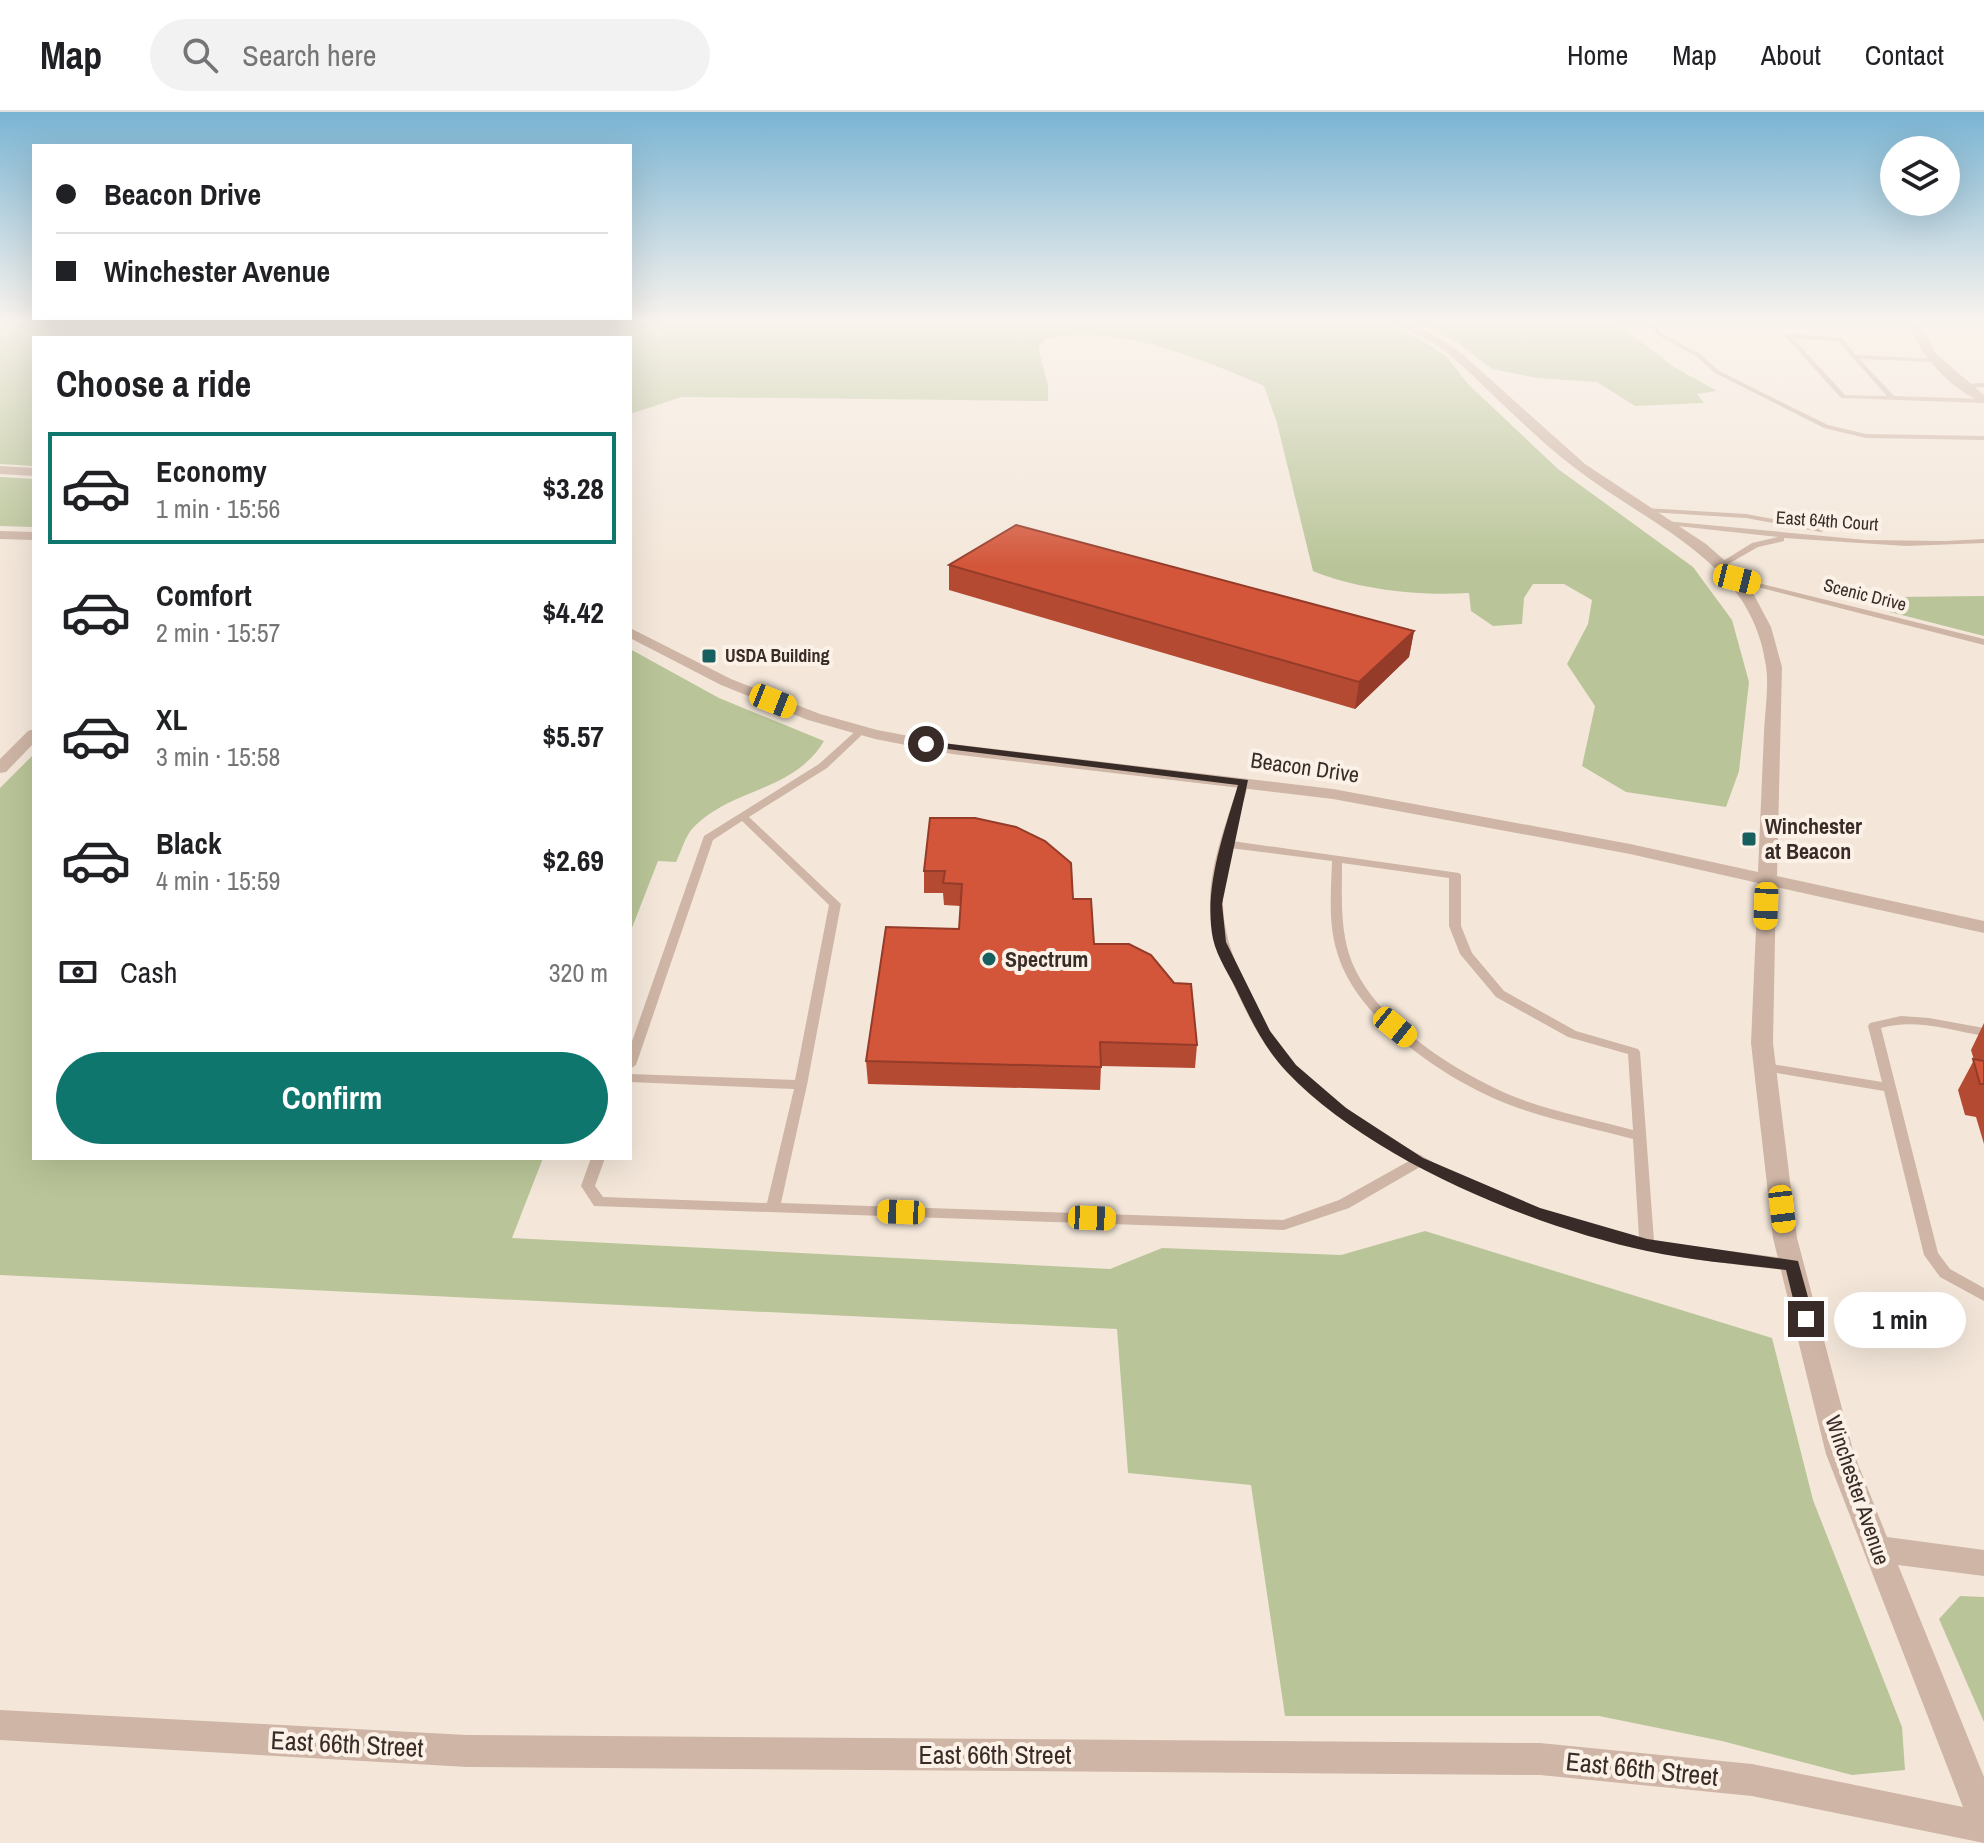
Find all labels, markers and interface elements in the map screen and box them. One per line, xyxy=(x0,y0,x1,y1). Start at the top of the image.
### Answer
search box xyxy=(150,19,710,91)
text: Map xyxy=(40,30,102,81)
icon: search xyxy=(178,33,222,77)
text: Search here xyxy=(242,35,376,75)
text: Home xyxy=(1567,36,1628,74)
text: Map xyxy=(1672,36,1717,74)
text: About xyxy=(1761,36,1821,74)
text: Contact xyxy=(1865,36,1944,74)
map controls xyxy=(1880,136,1960,216)
button: layers xyxy=(1880,136,1960,216)
text: Beacon Drive xyxy=(104,174,261,214)
text: Winchester Avenue xyxy=(104,251,330,291)
text: Choose a ride xyxy=(56,360,251,408)
text: Economy xyxy=(156,451,267,491)
icon: car xyxy=(60,452,132,524)
text: $3.28 xyxy=(542,468,604,508)
text: 1 min · 15:56 xyxy=(156,491,280,526)
street label: East 64th Court xyxy=(1775,504,1879,537)
car xyxy=(1711,562,1763,596)
street label: Scenic Drive xyxy=(1821,572,1909,617)
text: Comfort xyxy=(156,575,252,615)
icon: car xyxy=(60,576,132,648)
text: $4.42 xyxy=(542,592,604,632)
text: 2 min · 15:57 xyxy=(156,615,280,650)
place label: USDA Building xyxy=(725,643,829,668)
marker: USDA Building xyxy=(700,647,718,665)
car xyxy=(746,681,800,721)
text: XL xyxy=(156,699,187,739)
icon: car xyxy=(60,700,132,772)
text: $5.57 xyxy=(542,716,604,756)
route start xyxy=(908,726,944,762)
text: 3 min · 15:58 xyxy=(156,739,280,774)
street label: Beacon Drive xyxy=(1249,745,1361,789)
place label: Winchester at Beacon xyxy=(1765,811,1862,866)
text: Black xyxy=(156,823,222,863)
icon: car xyxy=(60,824,132,896)
marker: Winchester at Beacon xyxy=(1740,830,1758,848)
text: $2.69 xyxy=(542,840,604,880)
text: 4 min · 15:59 xyxy=(156,863,280,898)
car xyxy=(1753,882,1779,930)
place label: Spectrum xyxy=(1005,944,1088,974)
icon: cash xyxy=(56,950,100,994)
marker: Spectrum xyxy=(980,950,998,968)
text: Cash xyxy=(120,952,177,992)
text: 320 m xyxy=(549,955,608,990)
car xyxy=(1369,1003,1421,1051)
button: Confirm xyxy=(56,1052,608,1144)
car xyxy=(1767,1184,1797,1234)
car xyxy=(877,1199,925,1225)
car xyxy=(1068,1205,1116,1231)
callout: 1 min xyxy=(1834,1291,1966,1347)
route end xyxy=(1788,1301,1824,1337)
text: 1 min xyxy=(1872,1302,1928,1337)
street label: Winchester Avenue xyxy=(1818,1411,1898,1569)
street label: East 66th Street xyxy=(270,1722,424,1765)
street label: East 66th Street xyxy=(919,1737,1072,1772)
street label: East 66th Street xyxy=(1564,1743,1720,1794)

